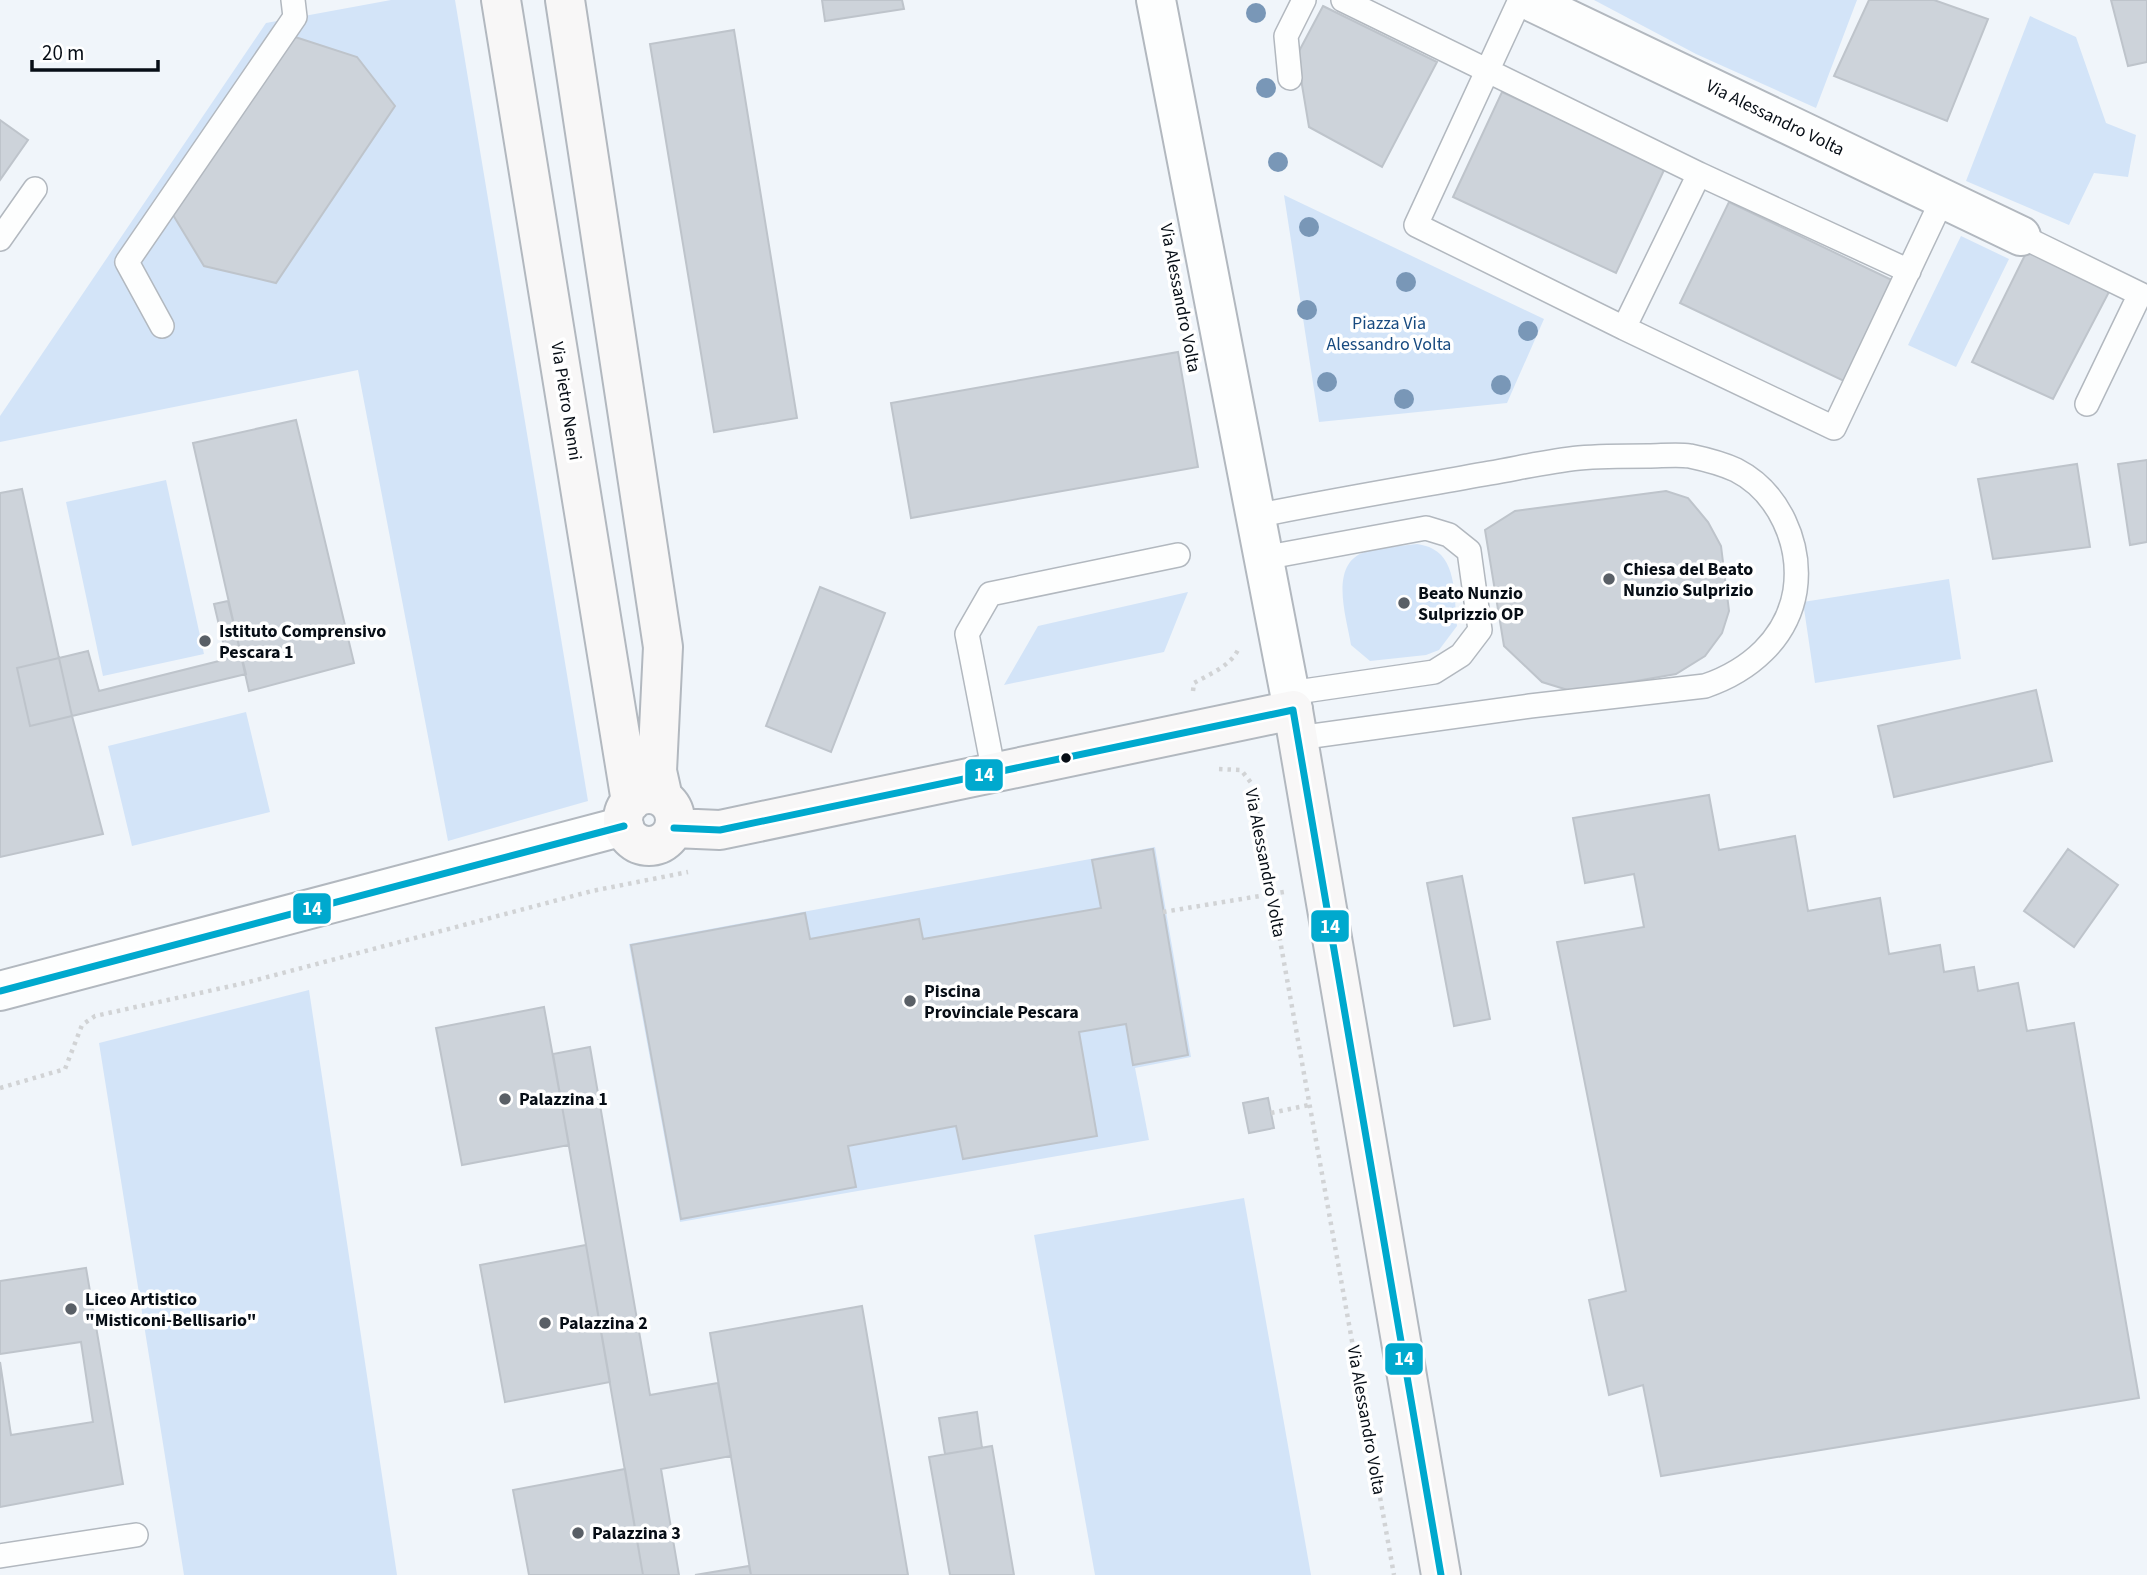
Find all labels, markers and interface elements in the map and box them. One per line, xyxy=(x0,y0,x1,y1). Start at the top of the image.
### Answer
scale bar xyxy=(32,28,158,72)
text: 20 m xyxy=(42,38,84,68)
street label: Via Alessandro Volta xyxy=(1702,74,1848,162)
street label: Via Alessandro Volta xyxy=(1153,221,1207,375)
park label: Piazza Via Alessandro Volta xyxy=(1327,311,1451,357)
street label: Via Pietro Nenni xyxy=(544,340,588,462)
place label: Chiesa del Beato Nunzio Sulprizio xyxy=(1623,557,1753,603)
marker: Chiesa del Beato Nunzio Sulprizio xyxy=(1601,571,1617,587)
place label: Beato Nunzio Sulprizzio OP xyxy=(1418,581,1524,627)
marker: Beato Nunzio Sulprizzio OP xyxy=(1396,595,1412,611)
place label: Istituto Comprensivo Pescara 1 xyxy=(219,619,386,665)
marker: Istituto Comprensivo Pescara 1 xyxy=(197,633,213,649)
unlabelled marker xyxy=(1059,751,1073,765)
line badge: 14 xyxy=(964,758,1004,792)
text: 14 xyxy=(974,762,994,789)
street label: Via Alessandro Volta xyxy=(1238,786,1292,940)
line badge: 14 xyxy=(292,892,332,925)
text: 14 xyxy=(302,896,322,923)
line badge: 14 xyxy=(1310,909,1350,943)
text: 14 xyxy=(1320,914,1340,941)
place label: Piscina Provinciale Pescara xyxy=(924,979,1079,1025)
marker: Piscina Provinciale Pescara xyxy=(902,993,918,1009)
place label: Palazzina 1 xyxy=(519,1087,608,1112)
marker: Palazzina 1 xyxy=(497,1091,513,1107)
place label: Liceo Artistico "Misticoni-Bellisario" xyxy=(85,1287,256,1333)
marker: Liceo Artistico "Misticoni-Bellisario" xyxy=(63,1301,79,1317)
place label: Palazzina 2 xyxy=(559,1311,648,1336)
marker: Palazzina 2 xyxy=(537,1315,553,1331)
line badge: 14 xyxy=(1384,1342,1424,1376)
street label: Via Alessandro Volta xyxy=(1341,1343,1391,1497)
text: 14 xyxy=(1394,1346,1414,1373)
place label: Palazzina 3 xyxy=(592,1521,681,1546)
marker: Palazzina 3 xyxy=(570,1525,586,1541)

